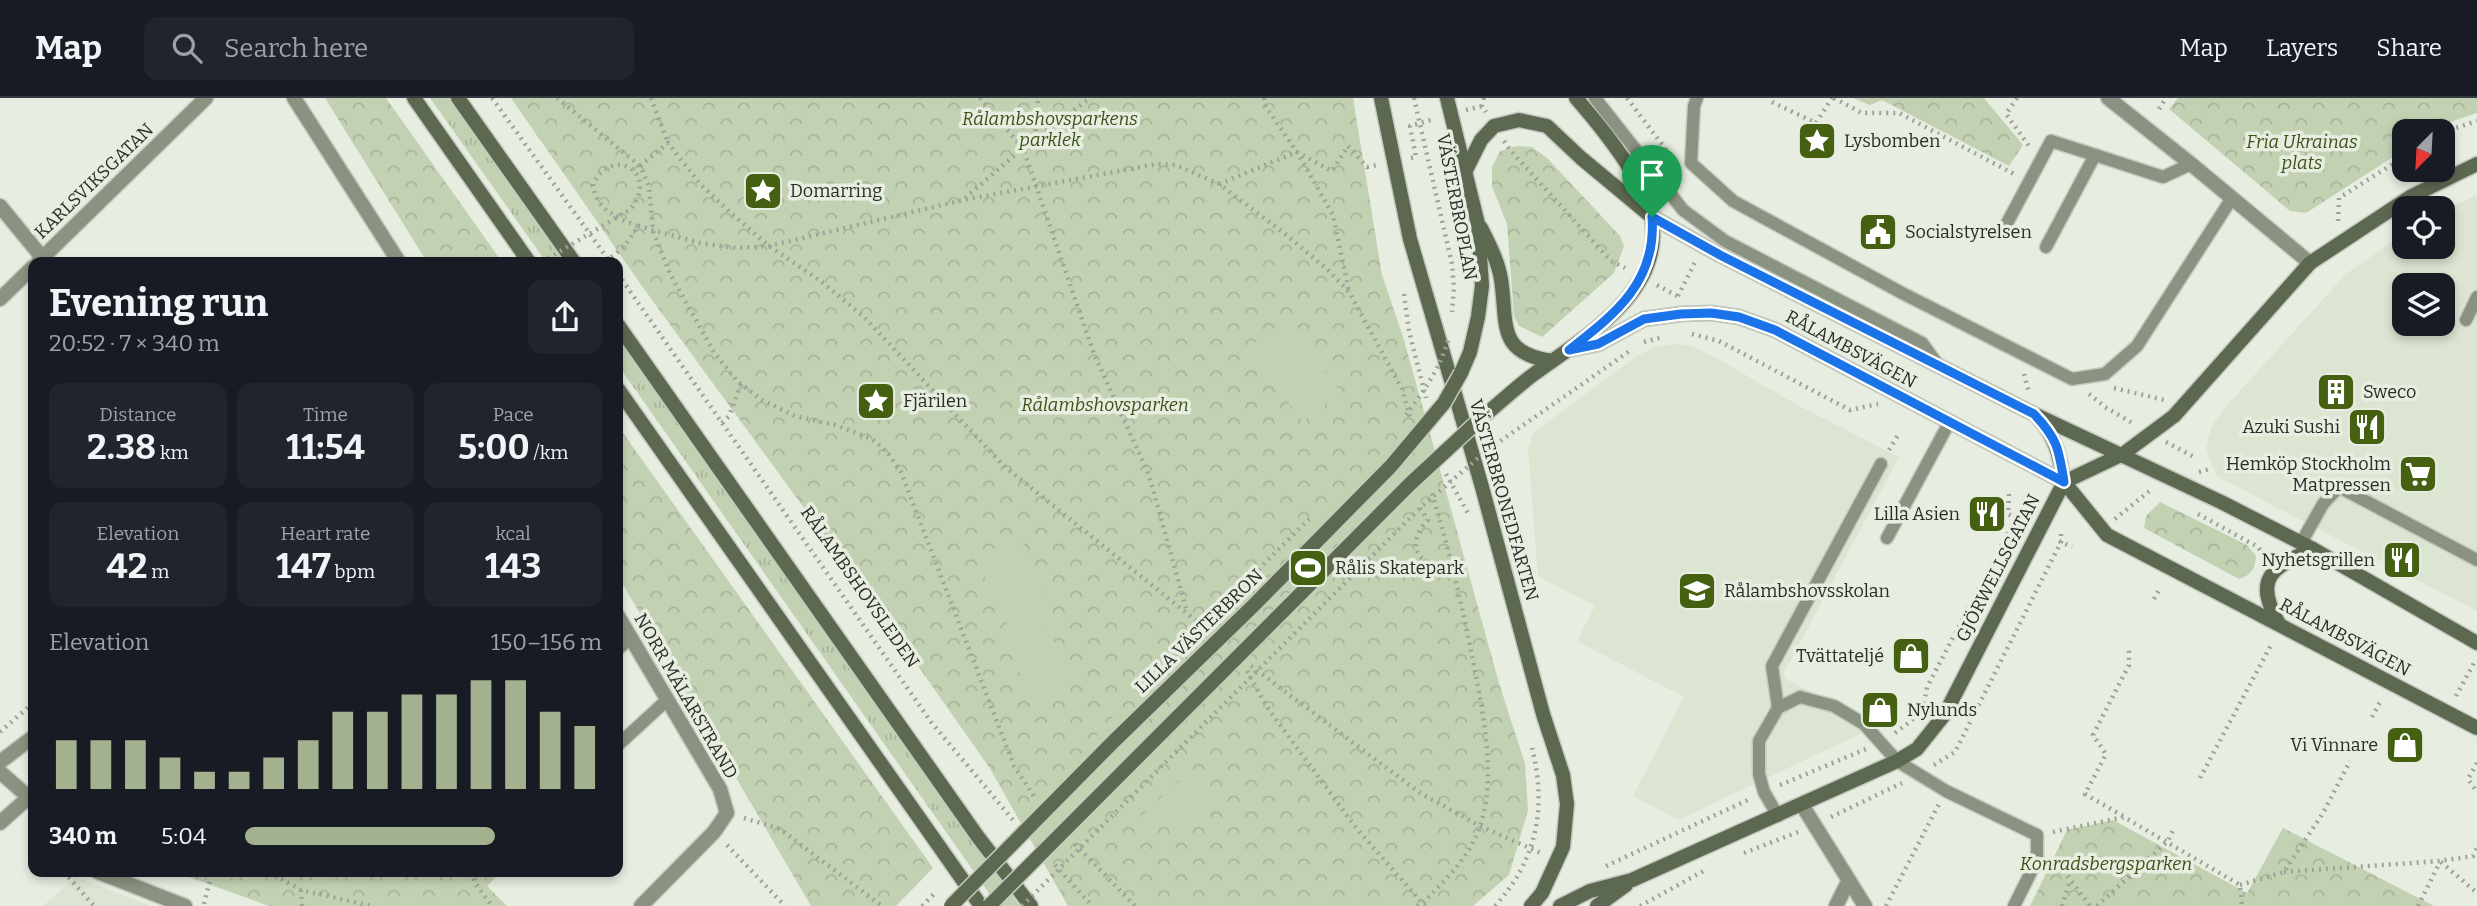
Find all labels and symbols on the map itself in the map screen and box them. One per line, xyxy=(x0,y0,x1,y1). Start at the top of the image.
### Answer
park label: Rålambshovsparkens parklek xyxy=(962,108,1138,151)
street label: KARLSVIKSGATAN xyxy=(30,119,158,243)
north arrow xyxy=(2392,119,2455,182)
place icon: Lysbomben xyxy=(1796,120,1838,162)
place label: Lysbomben xyxy=(1844,130,1941,152)
park label: Fria Ukrainas plats xyxy=(2246,131,2358,174)
street label: VÄSTERBROPLAN xyxy=(1432,132,1482,282)
pin xyxy=(1622,145,1682,217)
place icon: Domarring xyxy=(742,170,784,212)
place label: Domarring xyxy=(790,180,882,202)
public building icon: Socialstyrelsen xyxy=(1857,211,1899,253)
place label: Socialstyrelsen xyxy=(1905,221,2032,243)
street label: RÅLAMBSVÄGEN xyxy=(1782,305,1920,393)
building icon: Sweco xyxy=(2315,371,2357,413)
place icon: Fjärilen xyxy=(855,380,897,422)
place label: Sweco xyxy=(2363,381,2416,403)
place label: Fjärilen xyxy=(903,390,968,412)
park label: Rålambshovsparken xyxy=(1021,394,1189,416)
street label: VÄSTERBRONEDFARTEN xyxy=(1465,397,1543,603)
restaurant icon: Azuki Sushi xyxy=(2346,406,2388,448)
place label: Azuki Sushi xyxy=(2242,416,2340,438)
place label: Hemköp Stockholm Matpressen xyxy=(2226,453,2392,496)
supermarket icon: Hemköp Stockholm Matpressen xyxy=(2397,453,2439,495)
street label: GJÖRWELLSGATAN xyxy=(1951,491,2045,645)
restaurant icon: Lilla Asien xyxy=(1966,493,2008,535)
street label: RÅLAMBSHOVSLEDEN xyxy=(796,502,924,672)
place label: Lilla Asien xyxy=(1874,503,1961,525)
restaurant icon: Nyhetsgrillen xyxy=(2381,539,2423,581)
sports icon: Rålis Skatepark xyxy=(1287,547,1329,589)
place label: Nyhetsgrillen xyxy=(2261,549,2376,571)
place label: Rålis Skatepark xyxy=(1335,557,1465,579)
street label: LILLA VÄSTERBRON xyxy=(1131,564,1267,698)
school or university icon: Rålambshovsskolan xyxy=(1676,570,1718,612)
place label: Rålambshovsskolan xyxy=(1724,580,1891,602)
street label: RÅLAMBSVÄGEN xyxy=(2276,593,2414,681)
street label: NORR MÄLARSTRAND xyxy=(630,609,742,783)
shop icon: Tvättateljé xyxy=(1890,635,1932,677)
place label: Tvättateljé xyxy=(1796,645,1884,667)
shop icon: Nylunds xyxy=(1859,689,1901,731)
place label: Nylunds xyxy=(1907,699,1977,721)
shop icon: Vi Vinnare xyxy=(2384,724,2426,766)
place label: Vi Vinnare xyxy=(2290,734,2378,756)
park label: Konradsbergsparken xyxy=(2020,853,2192,875)

